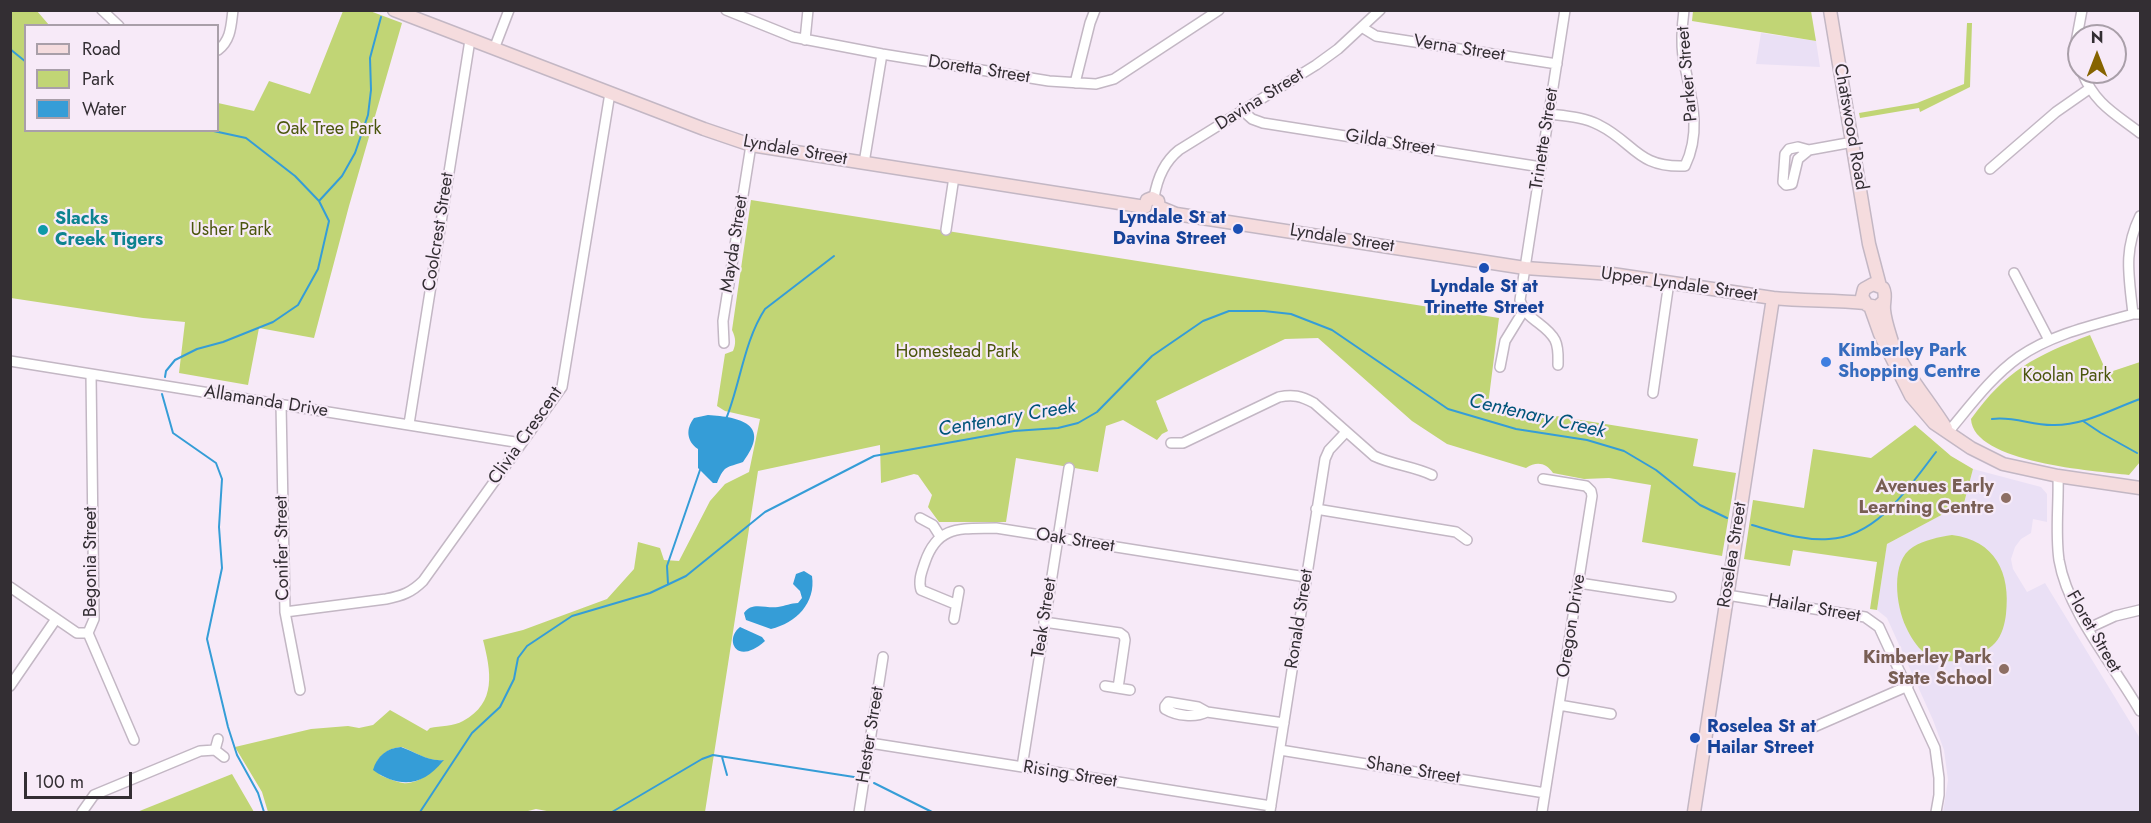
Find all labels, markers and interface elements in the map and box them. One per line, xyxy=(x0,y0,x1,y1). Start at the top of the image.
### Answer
legend xyxy=(24,24,219,132)
north arrow xyxy=(2067,24,2127,84)
street label: Parker Street xyxy=(1673,25,1703,123)
text: N xyxy=(2091,26,2103,49)
street label: Verna Street xyxy=(1412,31,1506,67)
text: Road xyxy=(82,36,121,62)
street label: Doretta Street xyxy=(926,51,1032,89)
street label: Chatswood Road xyxy=(1828,62,1872,192)
street label: Davina Street xyxy=(1212,64,1308,136)
text: Park xyxy=(82,66,114,92)
street label: Trinette Street xyxy=(1526,87,1564,191)
text: Water xyxy=(82,96,126,122)
park label: Oak Tree Park xyxy=(276,119,382,141)
street label: Gilda Street xyxy=(1344,125,1436,161)
street label: Lyndale Street xyxy=(741,131,849,171)
street label: Coolcrest Street xyxy=(419,171,459,293)
street label: Mayda Street xyxy=(717,194,753,294)
place label: Lyndale St at Davina Street xyxy=(1113,208,1226,250)
place label: Slacks Creek Tigers xyxy=(55,209,163,252)
park label: Usher Park xyxy=(191,220,271,242)
street label: Lyndale Street xyxy=(1288,220,1396,258)
marker: Lyndale St at Davina Street xyxy=(1231,222,1245,236)
marker: Slacks Creek Tigers xyxy=(36,223,50,237)
marker: Lyndale St at Trinette Street xyxy=(1477,261,1491,275)
street label: Upper Lyndale Street xyxy=(1599,263,1759,307)
place label: Lyndale St at Trinette Street xyxy=(1424,277,1544,320)
place label: Kimberley Park Shopping Centre xyxy=(1838,341,1980,384)
park label: Homestead Park xyxy=(895,342,1019,364)
marker: Kimberley Park Shopping Centre xyxy=(1819,355,1833,369)
park label: Koolan Park xyxy=(2022,366,2112,388)
street label: Allamanda Drive xyxy=(202,382,330,422)
street label: Clivia Crescent xyxy=(484,383,568,489)
water label: Centenary Creek xyxy=(1466,390,1608,444)
water label: Centenary Creek xyxy=(936,395,1078,443)
place label: Avenues Early Learning Centre xyxy=(1859,477,1994,520)
marker: Avenues Early Learning Centre xyxy=(1999,491,2013,505)
street label: Conifer Street xyxy=(271,495,295,601)
street label: Roselea Street xyxy=(1714,501,1752,609)
street label: Begonia Street xyxy=(81,507,103,617)
street label: Oak Street xyxy=(1034,524,1116,558)
street label: Ronald Street xyxy=(1281,568,1319,670)
street label: Oregon Drive xyxy=(1553,573,1591,679)
street label: Teak Street xyxy=(1028,576,1062,660)
street label: Floret Street xyxy=(2061,587,2125,677)
street label: Hailar Street xyxy=(1766,590,1862,628)
place label: Kimberley Park State School xyxy=(1863,648,1992,690)
marker: Kimberley Park State School xyxy=(1997,662,2011,676)
street label: Hester Street xyxy=(853,685,889,785)
place label: Roselea St at Hailar Street xyxy=(1707,717,1816,760)
marker: Roselea St at Hailar Street xyxy=(1688,731,1702,745)
street label: Shane Street xyxy=(1364,753,1462,789)
street label: Rising Street xyxy=(1022,757,1118,793)
scale bar xyxy=(27,760,135,798)
text: 100 m xyxy=(35,769,84,795)

